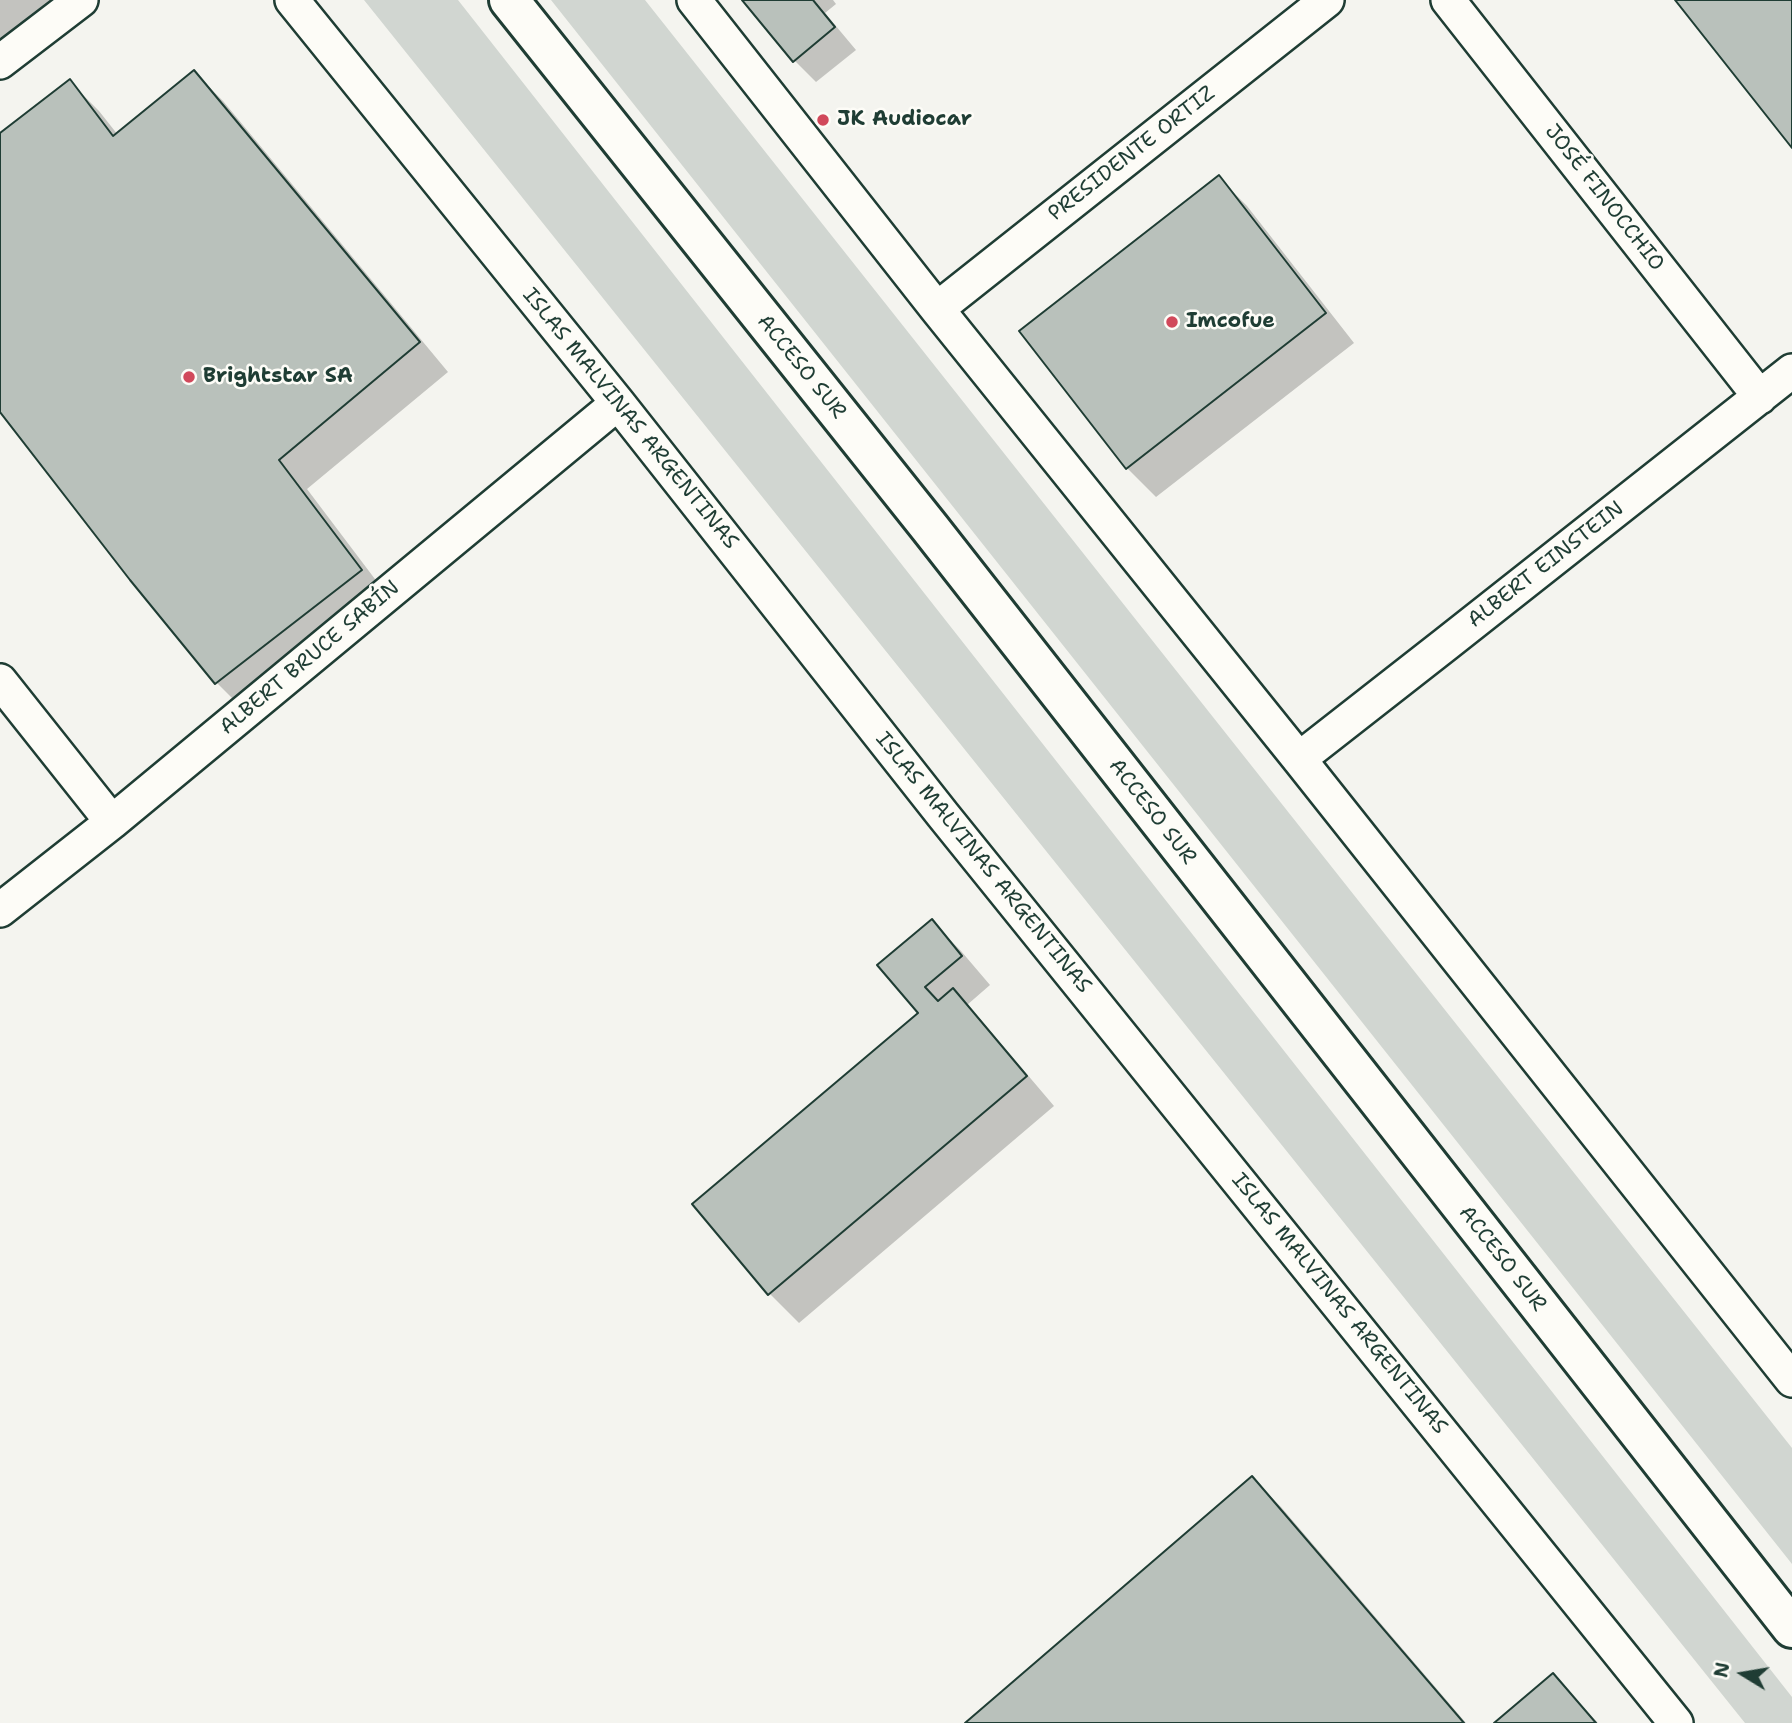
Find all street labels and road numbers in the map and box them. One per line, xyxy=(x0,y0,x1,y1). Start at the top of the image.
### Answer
street label: PRESIDENTE ORTIZ xyxy=(1044,81,1220,227)
street label: JOSÉ FINOCCHIO xyxy=(1539,120,1669,276)
street label: ISLAS MALVINAS ARGENTINAS xyxy=(517,283,743,555)
street label: ACCESO SUR xyxy=(751,310,851,424)
street label: ALBERT EINSTEIN xyxy=(1463,496,1629,634)
street label: ALBERT BRUCE SABÍN xyxy=(215,576,405,740)
street label: ISLAS MALVINAS ARGENTINAS xyxy=(870,727,1096,999)
street label: ACCESO SUR xyxy=(1103,754,1201,870)
street label: ISLAS MALVINAS ARGENTINAS xyxy=(1226,1168,1452,1440)
street label: ACCESO SUR xyxy=(1453,1201,1551,1317)

